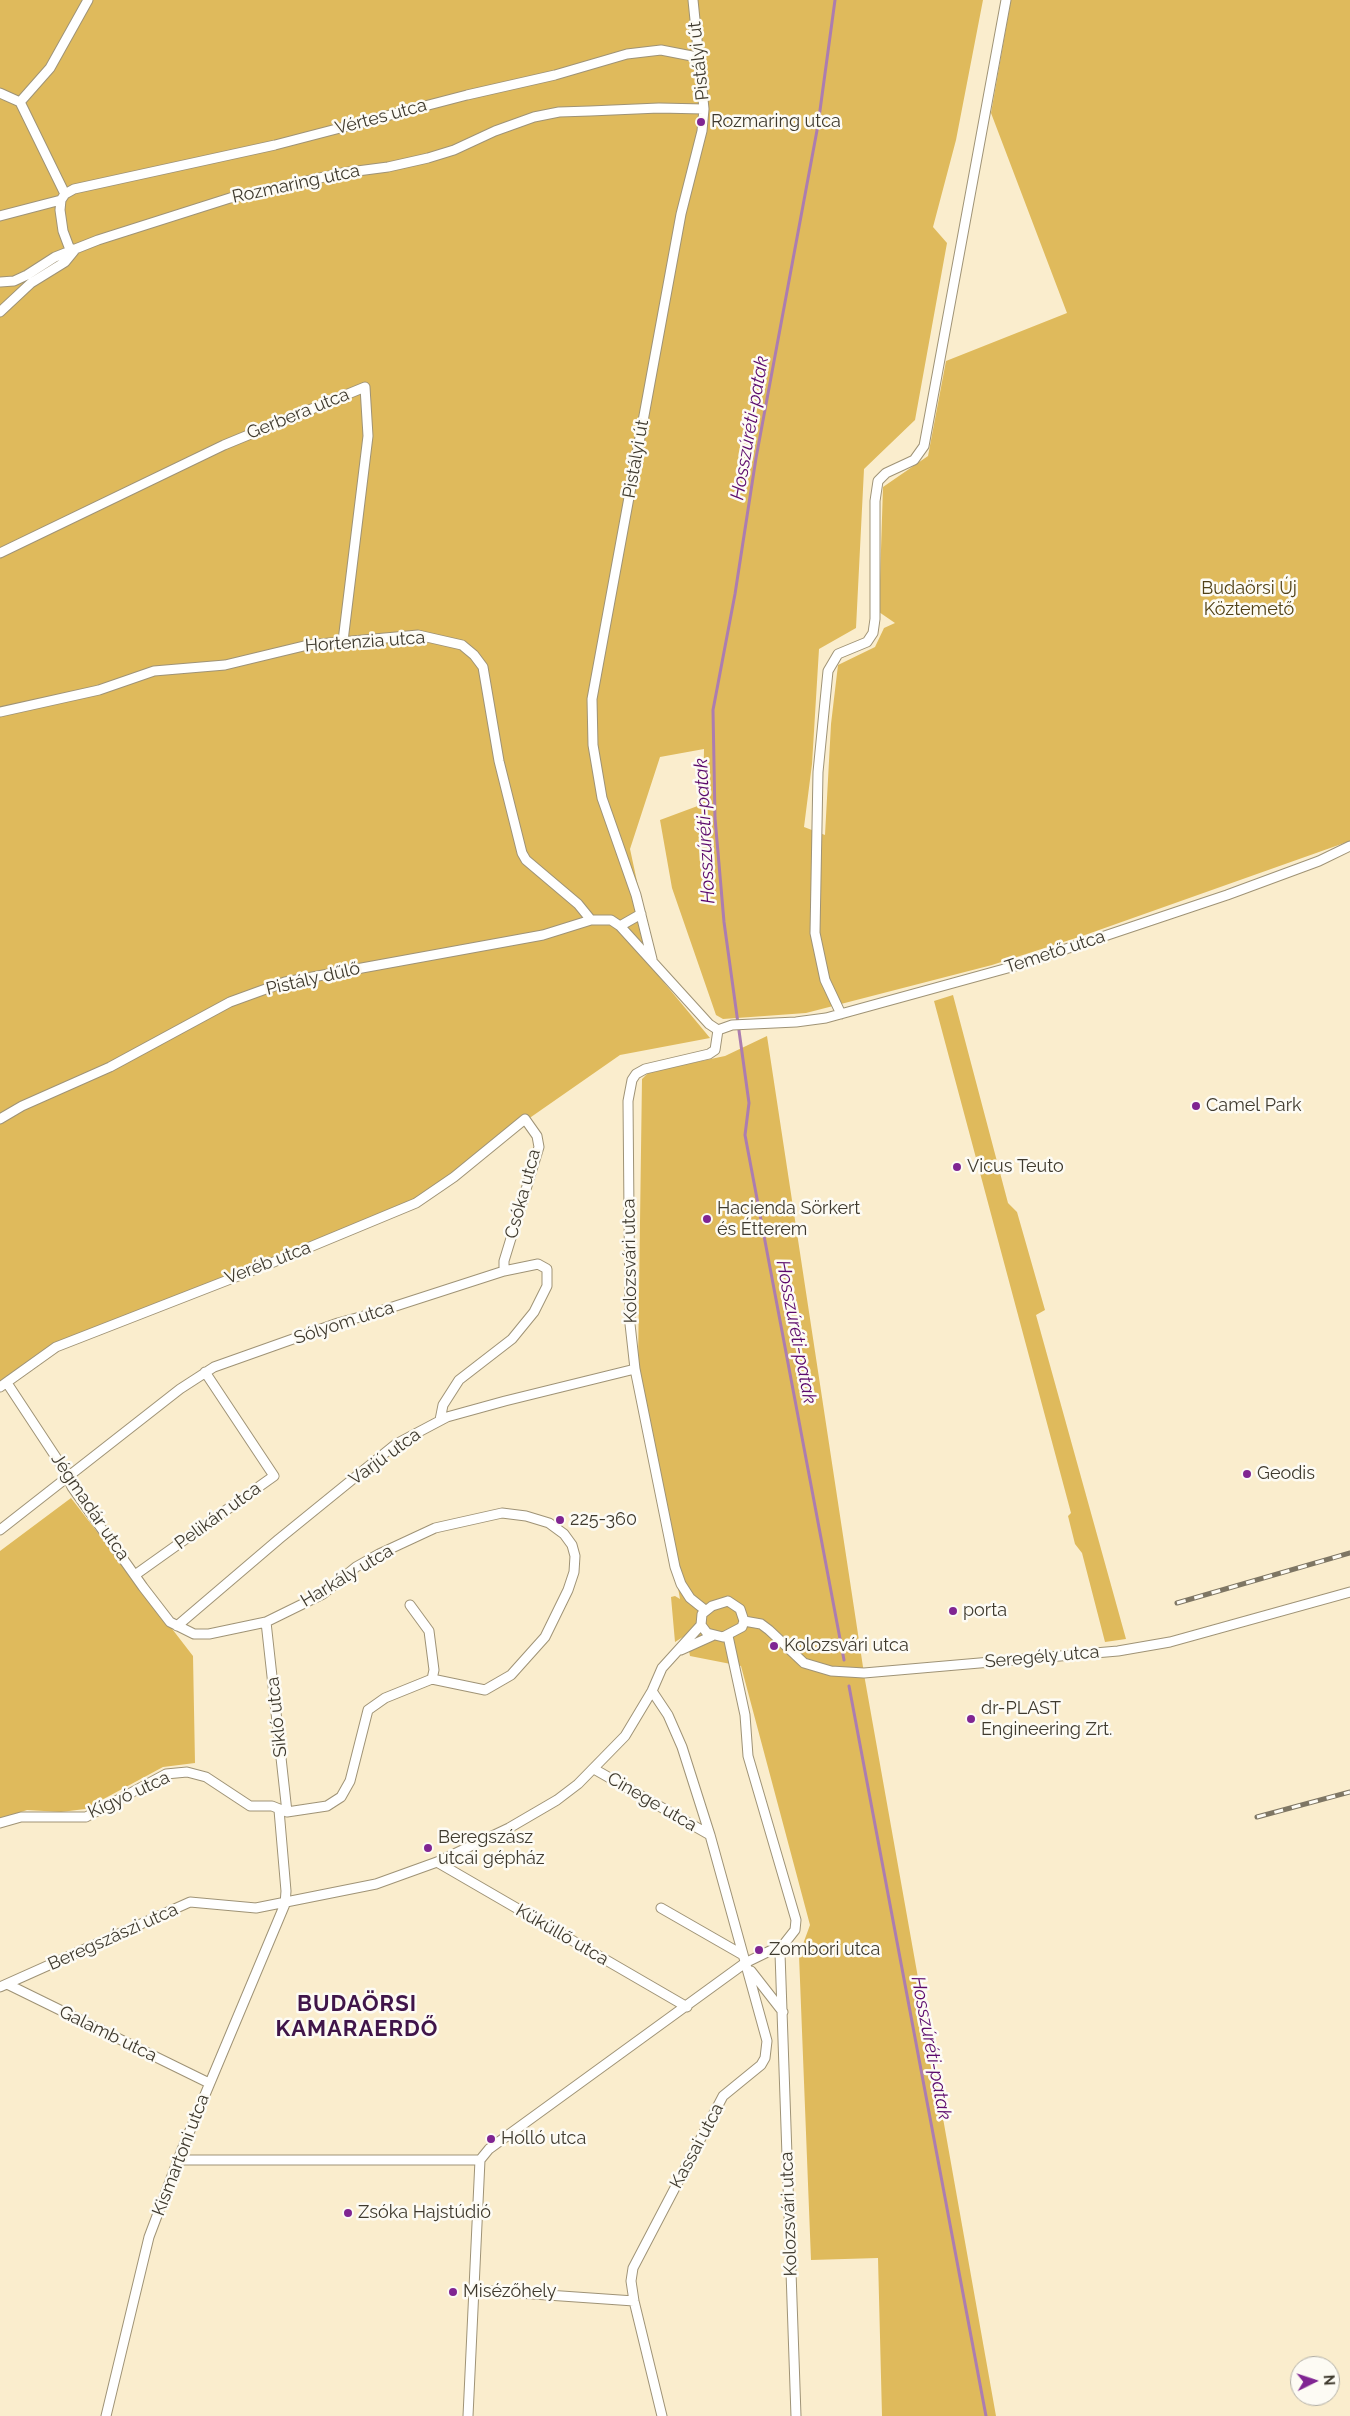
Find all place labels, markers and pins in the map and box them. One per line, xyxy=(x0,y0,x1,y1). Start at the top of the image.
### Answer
place label: Rozmaring utca xyxy=(711,111,841,133)
marker: Rozmaring utca xyxy=(695,116,707,128)
place label: Camel Park xyxy=(1206,1095,1302,1117)
marker: Camel Park xyxy=(1190,1100,1202,1112)
place label: Vicus Teuto xyxy=(967,1156,1064,1178)
marker: Vicus Teuto xyxy=(951,1161,963,1173)
place label: Hacienda Sörkert és Étterem xyxy=(717,1198,860,1240)
marker: Hacienda Sörkert és Étterem xyxy=(701,1213,713,1225)
place label: Geodis xyxy=(1257,1463,1315,1485)
marker: Geodis xyxy=(1241,1468,1253,1480)
place label: 225-360 xyxy=(570,1509,637,1531)
marker: 225-360 xyxy=(554,1514,566,1526)
place label: porta xyxy=(963,1600,1007,1622)
marker: porta xyxy=(947,1605,959,1617)
place label: Kolozsvári utca xyxy=(784,1635,909,1657)
marker: Kolozsvári utca xyxy=(768,1640,780,1652)
place label: dr-PLAST Engineering Zrt. xyxy=(981,1698,1112,1740)
marker: dr-PLAST Engineering Zrt. xyxy=(965,1713,977,1725)
place label: Beregszász utcai gépház xyxy=(438,1827,545,1870)
marker: Beregszász utcai gépház xyxy=(422,1842,434,1854)
place label: Zombori utca xyxy=(769,1939,880,1961)
marker: Zombori utca xyxy=(753,1944,765,1956)
place label: Holló utca xyxy=(501,2128,586,2150)
marker: Holló utca xyxy=(485,2133,497,2145)
place label: Zsóka Hajstúdió xyxy=(358,2202,491,2224)
marker: Zsóka Hajstúdió xyxy=(342,2207,354,2219)
place label: Misézőhely xyxy=(463,2281,557,2303)
marker: Misézőhely xyxy=(447,2286,459,2298)

